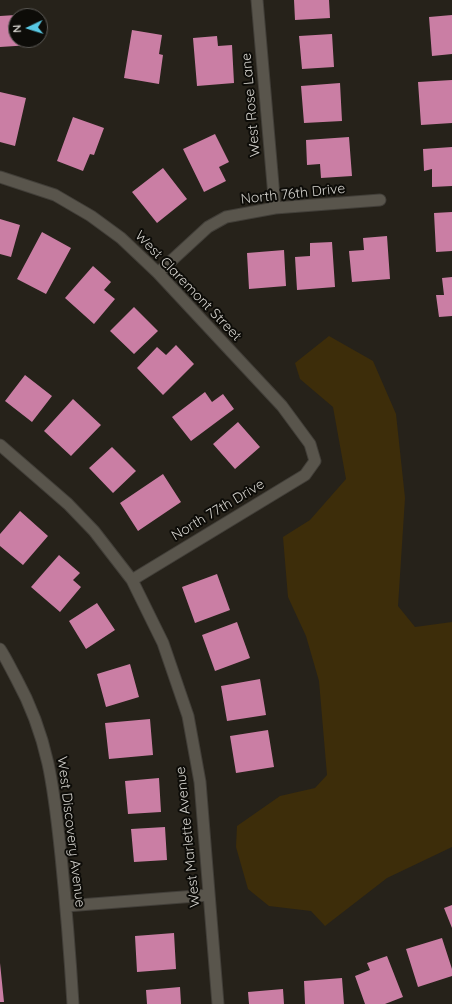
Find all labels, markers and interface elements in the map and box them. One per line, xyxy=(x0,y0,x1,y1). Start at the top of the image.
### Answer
north arrow xyxy=(8,8,48,48)
text: N xyxy=(10,24,24,33)
street label: West Rose Lane xyxy=(238,52,264,158)
street label: North 76th Drive xyxy=(240,180,346,208)
street label: West Claremont Street xyxy=(131,228,245,344)
street label: North 77th Drive xyxy=(169,476,267,544)
street label: West Discovery Avenue xyxy=(53,756,89,908)
street label: West Marlette Avenue xyxy=(172,766,204,908)

